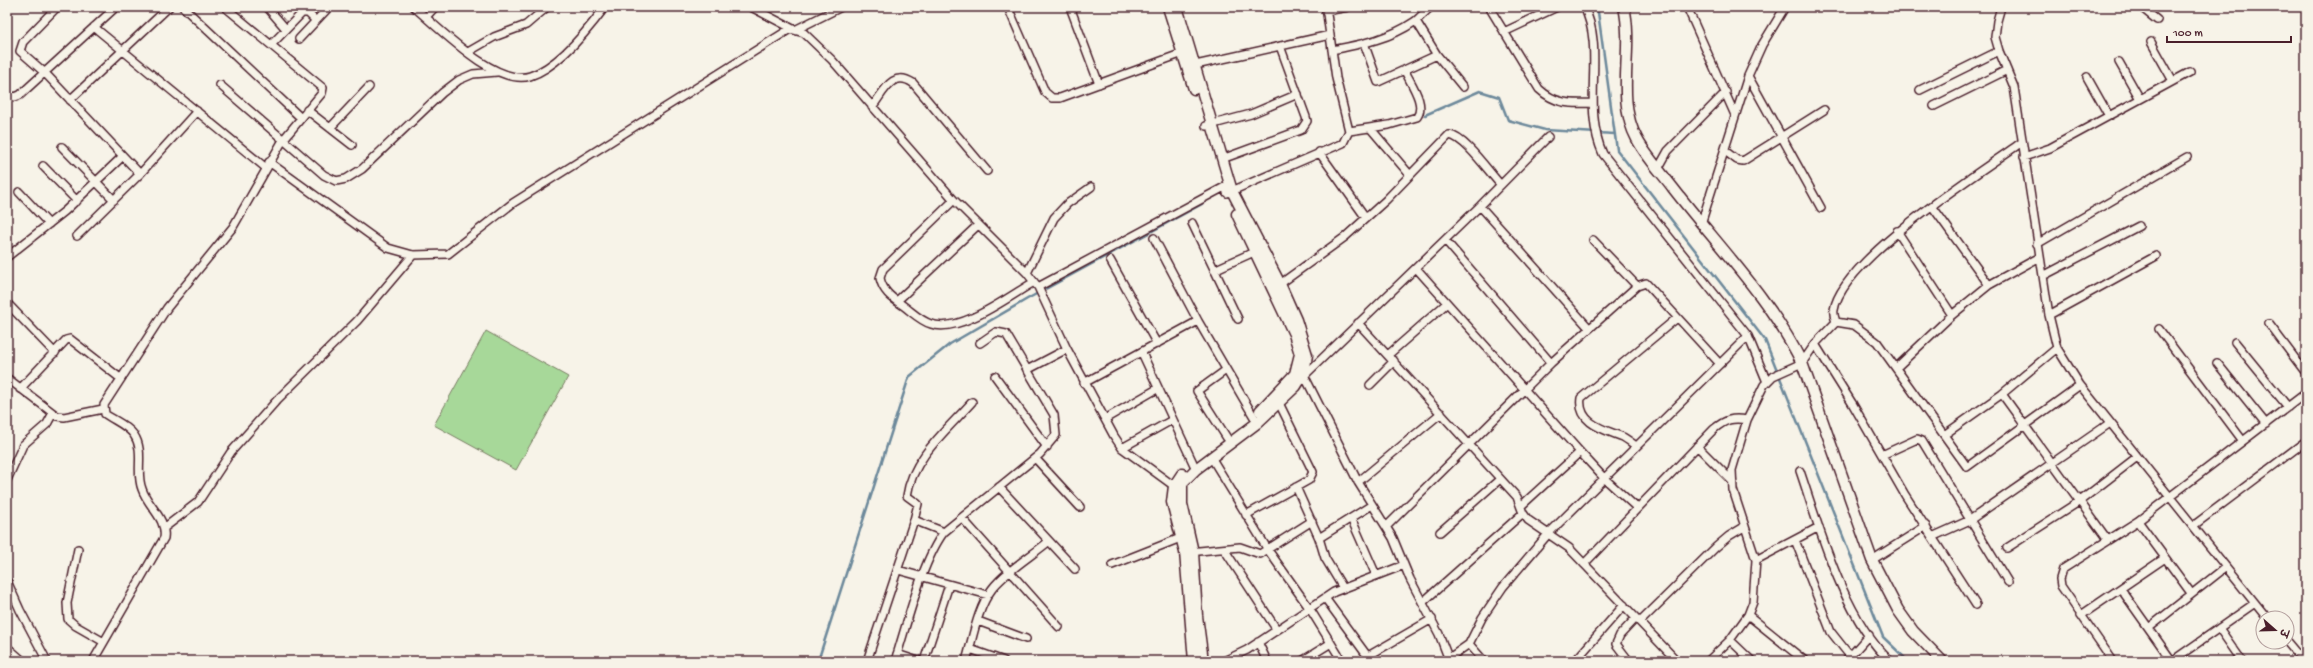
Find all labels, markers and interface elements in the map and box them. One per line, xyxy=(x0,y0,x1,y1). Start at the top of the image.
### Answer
scale bar xyxy=(2167,18,2291,44)
text: 100 m xyxy=(2172,27,2203,41)
north arrow xyxy=(2255,610,2295,650)
text: उ xyxy=(2275,626,2291,640)

